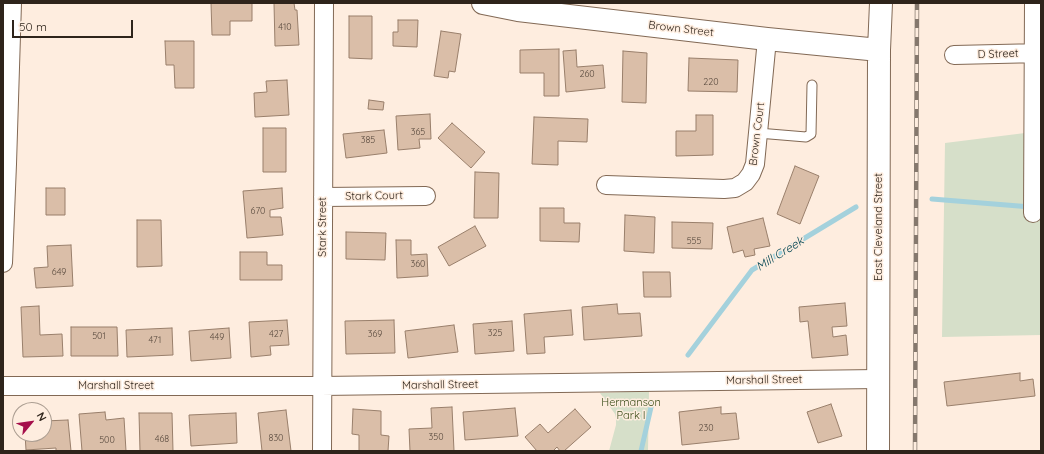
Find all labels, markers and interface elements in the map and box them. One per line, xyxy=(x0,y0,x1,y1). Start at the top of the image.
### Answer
scale bar xyxy=(14,12,135,38)
street label: Brown Street xyxy=(648,18,714,40)
text: 50 m xyxy=(19,19,47,34)
house number: 410 xyxy=(278,22,292,32)
street label: D Street xyxy=(977,47,1019,61)
house number: 260 xyxy=(579,69,595,79)
house number: 220 xyxy=(703,77,719,87)
street label: Brown Court xyxy=(747,102,767,166)
house number: 365 xyxy=(411,127,425,137)
house number: 385 xyxy=(361,135,375,145)
street label: East Cleveland Street xyxy=(872,173,886,281)
street label: Stark Court xyxy=(345,189,403,203)
street label: Stark Street xyxy=(316,197,330,257)
house number: 670 xyxy=(251,206,265,216)
water label: Mill Creek xyxy=(754,234,806,274)
house number: 555 xyxy=(687,236,701,246)
house number: 360 xyxy=(411,259,425,269)
house number: 649 xyxy=(52,267,66,277)
house number: 325 xyxy=(488,328,502,338)
house number: 427 xyxy=(269,329,283,339)
house number: 369 xyxy=(368,329,382,339)
house number: 501 xyxy=(92,331,106,341)
house number: 449 xyxy=(210,332,224,342)
house number: 471 xyxy=(149,335,161,345)
street label: Marshall Street xyxy=(726,373,802,387)
street label: Marshall Street xyxy=(402,378,478,392)
street label: Marshall Street xyxy=(78,379,154,393)
park label: Hermanson Park I xyxy=(601,396,661,422)
north arrow xyxy=(12,402,52,442)
text: N xyxy=(34,410,50,424)
house number: 230 xyxy=(698,423,714,433)
house number: 350 xyxy=(429,432,443,442)
house number: 830 xyxy=(269,433,283,443)
house number: 468 xyxy=(155,434,169,444)
house number: 500 xyxy=(99,435,115,445)

